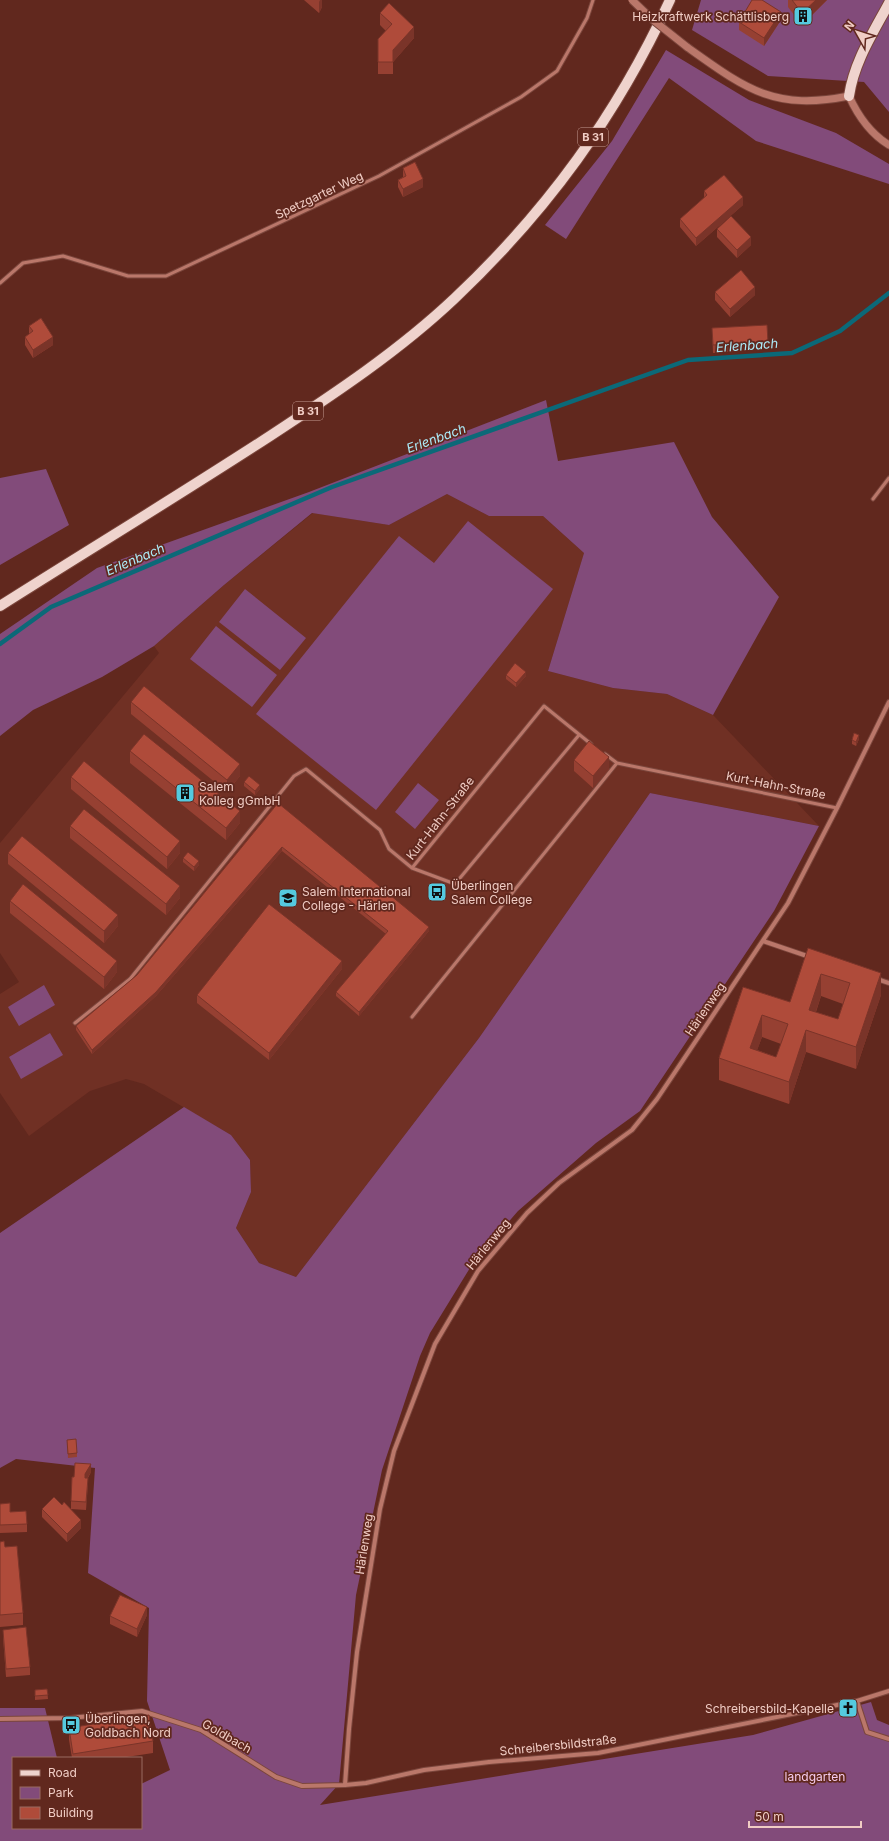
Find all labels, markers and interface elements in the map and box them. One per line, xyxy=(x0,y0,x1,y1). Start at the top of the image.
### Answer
building icon: Heizkraftwerk Schättlisberg xyxy=(792,5,814,27)
place label: Heizkraftwerk Schättlisberg xyxy=(632,9,789,24)
north arrow xyxy=(837,12,877,52)
text: N xyxy=(841,18,857,33)
road number: B 31 xyxy=(578,128,608,146)
street label: Spetzgarter Weg xyxy=(273,168,365,222)
water label: Erlenbach xyxy=(715,335,779,355)
road number: B 31 xyxy=(293,402,323,420)
water label: Erlenbach xyxy=(404,420,468,456)
water label: Erlenbach xyxy=(103,539,167,579)
street label: Kurt-Hahn-Straße xyxy=(725,768,827,802)
street label: Kurt-Hahn-Straße xyxy=(403,773,477,863)
place label: Salem Kolleg gGmbH xyxy=(199,779,280,808)
building icon: Salem Kolleg gGmbH xyxy=(174,782,196,804)
place label: Überlingen Salem College xyxy=(451,878,532,907)
bus stop icon: Überlingen Salem College xyxy=(426,881,448,903)
place label: Salem International College - Härlen xyxy=(302,884,411,913)
school or university icon: Salem International College - Härlen xyxy=(277,887,299,909)
street label: Härlenweg xyxy=(682,979,728,1039)
street label: Härlenweg xyxy=(463,1215,513,1273)
street label: Härlenweg xyxy=(352,1513,376,1575)
church icon: Schreibersbild-Kapelle xyxy=(837,1697,859,1719)
place label: Schreibersbild-Kapelle xyxy=(705,1701,834,1716)
place label: Überlingen, Goldbach Nord xyxy=(85,1711,171,1740)
bus stop icon: Überlingen, Goldbach Nord xyxy=(60,1714,82,1736)
street label: Goldbach xyxy=(200,1716,254,1756)
street label: Schreibersbildstraße xyxy=(499,1731,617,1759)
legend xyxy=(12,1757,142,1829)
text: Road xyxy=(48,1765,77,1780)
park label: landgarten xyxy=(785,1769,845,1784)
text: Park xyxy=(48,1785,74,1800)
scale bar xyxy=(749,1803,861,1829)
text: Building xyxy=(48,1805,93,1820)
text: 50 m xyxy=(755,1809,784,1824)

